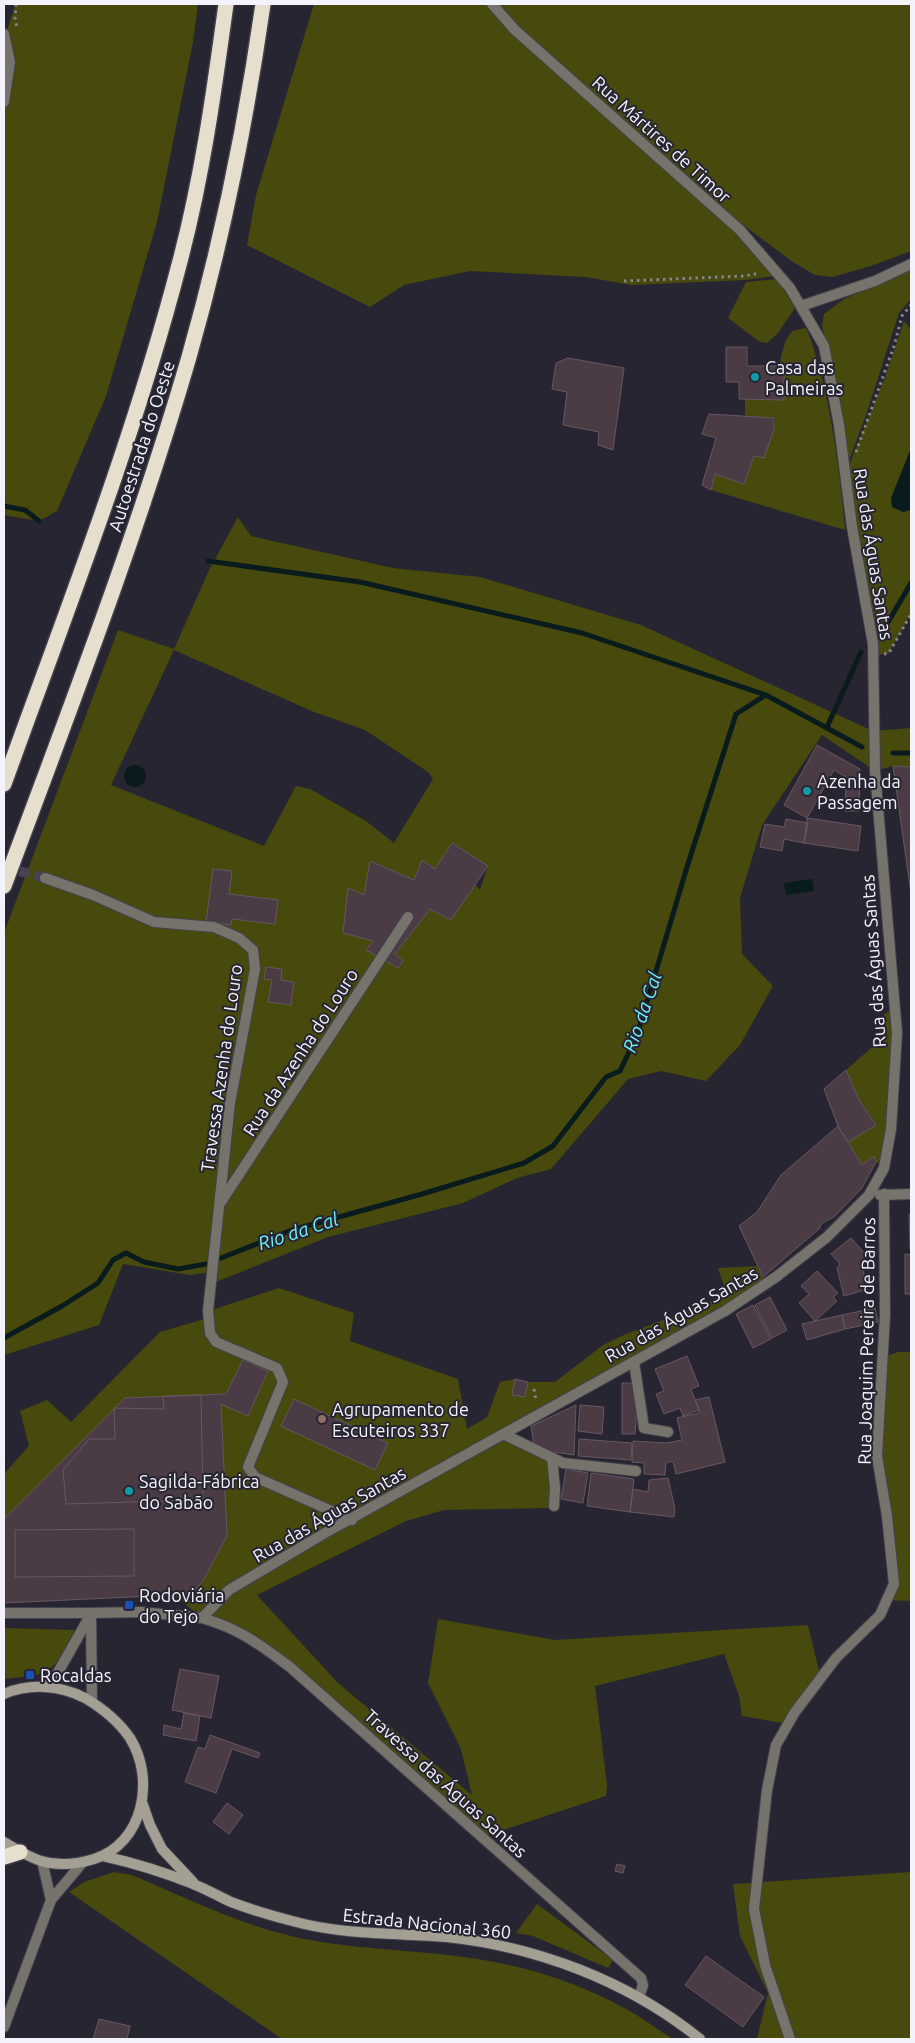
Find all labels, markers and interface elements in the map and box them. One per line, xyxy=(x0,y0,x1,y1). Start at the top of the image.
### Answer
street label: Rua Mártires de Timor xyxy=(589,72,735,206)
place label: Casa das Palmeiras xyxy=(765,357,843,398)
street label: Autoestrada do Oeste xyxy=(104,358,178,534)
marker: Casa das Palmeiras xyxy=(749,371,761,383)
street label: Rua das Águas Santas xyxy=(851,467,898,641)
place label: Azenha da Passagem xyxy=(817,771,901,812)
marker: Azenha da Passagem xyxy=(801,785,813,797)
street label: Rua das Águas Santas xyxy=(856,874,889,1048)
street label: Travessa Azenha do Louro xyxy=(197,963,245,1173)
street label: Rua da Azenha do Louro xyxy=(238,965,362,1139)
water label: Rio da Cal xyxy=(618,968,666,1055)
water label: Rio da Cal xyxy=(255,1207,342,1254)
street label: Rua Joaquim Pereira de Barros xyxy=(854,1217,878,1465)
street label: Rua das Águas Santas xyxy=(601,1261,761,1366)
place label: Agrupamento de Escuteiros 337 xyxy=(332,1399,469,1440)
marker: Agrupamento de Escuteiros 337 xyxy=(316,1413,328,1425)
street label: Rua das Águas Santas xyxy=(249,1461,409,1566)
place label: Sagilda-Fábrica do Sabão xyxy=(139,1471,259,1512)
marker: Sagilda-Fábrica do Sabão xyxy=(123,1485,135,1497)
place label: Rodoviária do Tejo xyxy=(139,1585,225,1626)
marker: Rodoviária do Tejo xyxy=(123,1599,135,1611)
place label: Rocaldas xyxy=(40,1665,112,1685)
marker: Rocaldas xyxy=(24,1669,36,1681)
street label: Travessa das Águas Santas xyxy=(361,1704,532,1861)
street label: Estrada Nacional 360 xyxy=(342,1904,512,1942)

